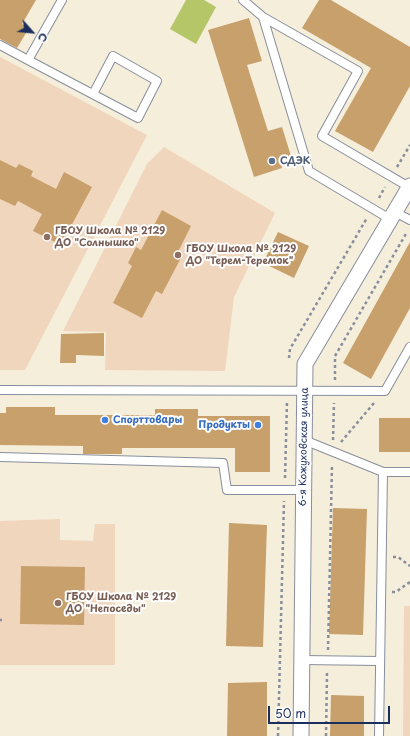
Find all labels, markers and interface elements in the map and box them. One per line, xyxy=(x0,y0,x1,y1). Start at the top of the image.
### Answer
north arrow xyxy=(12,12,52,52)
text: С xyxy=(34,30,53,45)
place label: СДЭК xyxy=(280,155,310,167)
marker: СДЭК xyxy=(267,156,277,166)
place label: ГБОУ Школа № 2129 ДО "Солнышко" xyxy=(55,225,165,248)
marker: ГБОУ Школа № 2129 ДО "Солнышко" xyxy=(42,232,52,242)
place label: ГБОУ Школа № 2129 ДО "Терем-Теремок" xyxy=(186,243,296,266)
marker: ГБОУ Школа № 2129 ДО "Терем-Теремок" xyxy=(173,250,183,260)
street label: 6-я Кожуховская улица xyxy=(297,387,311,507)
place label: Спорттовары xyxy=(113,414,182,426)
marker: Спорттовары xyxy=(100,415,110,425)
place label: Продукты xyxy=(199,419,250,431)
marker: Продукты xyxy=(253,420,263,430)
place label: ГБОУ Школа № 2129 ДО "Непоседы" xyxy=(66,591,176,614)
marker: ГБОУ Школа № 2129 ДО "Непоседы" xyxy=(53,598,63,608)
scale bar xyxy=(270,698,392,724)
text: 50 m xyxy=(275,704,306,722)

